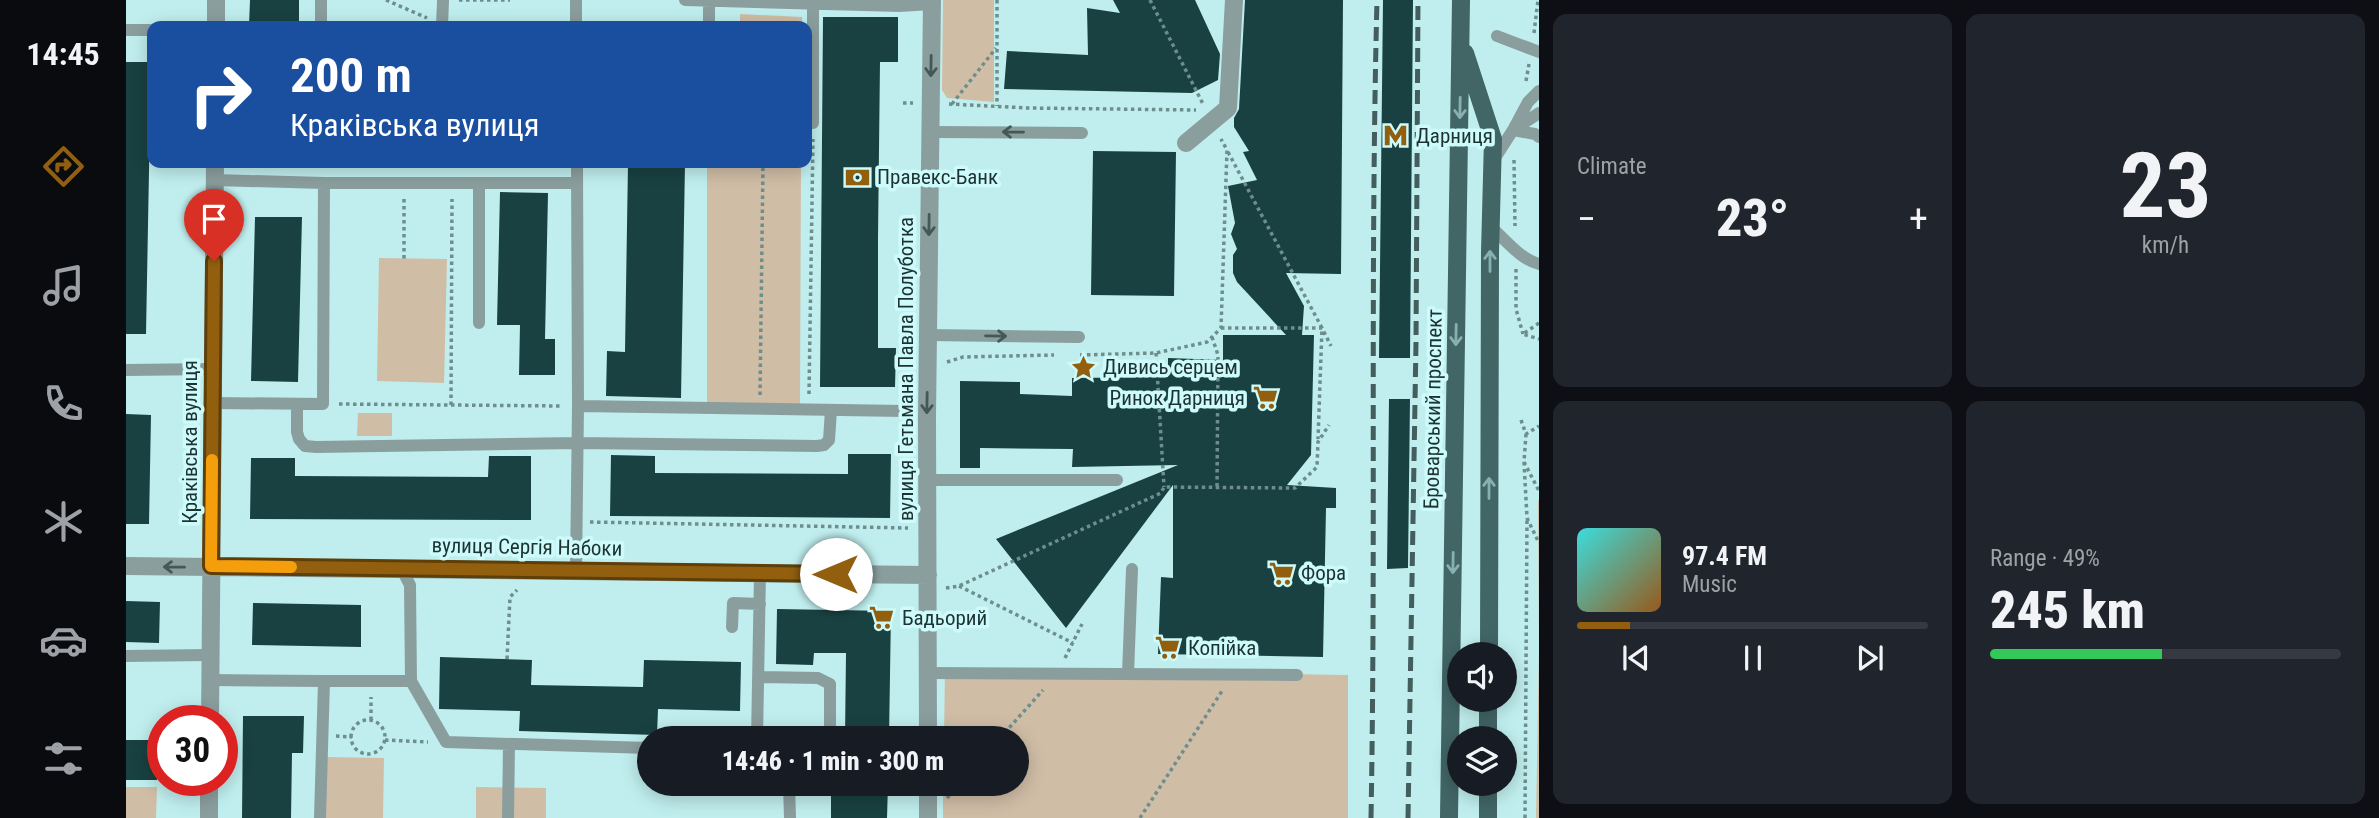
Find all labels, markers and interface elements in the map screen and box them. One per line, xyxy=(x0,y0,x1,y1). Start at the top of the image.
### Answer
text: 14:45 xyxy=(26,35,100,73)
text: 200 m xyxy=(290,47,412,104)
icon: right xyxy=(175,49,266,140)
one-way arrow xyxy=(924,54,938,77)
one-way arrow xyxy=(1453,96,1467,119)
text: Краківська вулиця xyxy=(290,106,539,144)
metro station icon: Дарниця xyxy=(1382,122,1410,150)
place label: Дарниця xyxy=(1416,124,1493,148)
one-way arrow xyxy=(1002,125,1025,138)
text: 23 xyxy=(2120,133,2211,239)
icon: directions xyxy=(39,142,88,191)
text: Climate xyxy=(1577,153,1647,180)
bank icon: Правекс-Банк xyxy=(843,163,871,191)
place label: Правекс-Банк xyxy=(877,165,998,189)
text: 23° xyxy=(1716,188,1789,249)
pin xyxy=(184,189,244,261)
text: − xyxy=(1577,197,1596,241)
text: + xyxy=(1909,197,1928,241)
icon: arrive xyxy=(195,200,233,238)
one-way arrow xyxy=(922,213,936,236)
street label: вулиця Гетьмана Павла Полуботка xyxy=(894,217,918,521)
text: km/h xyxy=(2142,232,2189,259)
one-way arrow xyxy=(1483,250,1497,273)
icon: music xyxy=(39,261,88,310)
street label: Броварський проспект xyxy=(1419,309,1447,509)
one-way arrow xyxy=(1450,323,1463,346)
one-way arrow xyxy=(984,329,1007,342)
place icon: Дивись серцем xyxy=(1069,353,1097,381)
place label: Дивись серцем xyxy=(1103,355,1238,379)
street label: Краківська вулиця xyxy=(178,360,202,524)
icon: phone xyxy=(39,379,88,428)
supermarket icon: Ринок Дарниця xyxy=(1251,384,1279,412)
place label: Ринок Дарниця xyxy=(1110,386,1245,410)
one-way arrow xyxy=(920,391,934,414)
one-way arrow xyxy=(1482,477,1496,500)
icon: climate xyxy=(39,497,88,546)
street label: вулиця Сергія Набоки xyxy=(432,533,622,561)
position arrow xyxy=(799,537,873,611)
text: 97.4 FM xyxy=(1682,541,1767,571)
text: Range · 49% xyxy=(1990,545,2100,572)
one-way arrow xyxy=(1446,551,1460,574)
supermarket icon: Фора xyxy=(1267,559,1295,587)
one-way arrow xyxy=(163,560,186,574)
place label: Фора xyxy=(1301,561,1346,585)
text: Music xyxy=(1682,571,1737,598)
text: 245 km xyxy=(1990,580,2145,641)
supermarket icon: Бадьорий xyxy=(868,604,896,632)
place label: Бадьорий xyxy=(902,606,987,630)
icon: car xyxy=(39,616,88,665)
supermarket icon: Копійка xyxy=(1154,634,1182,662)
place label: Копійка xyxy=(1188,636,1256,660)
icon: previous xyxy=(1617,639,1655,677)
icon: pause xyxy=(1734,639,1772,677)
icon: next xyxy=(1851,639,1889,677)
map controls xyxy=(1447,642,1517,796)
button: sound xyxy=(1447,642,1517,712)
speed limit sign: 30 xyxy=(147,705,238,796)
button: layers xyxy=(1447,726,1517,796)
icon: filters xyxy=(39,734,88,783)
text: 14:46 · 1 min · 300 m xyxy=(722,746,944,776)

